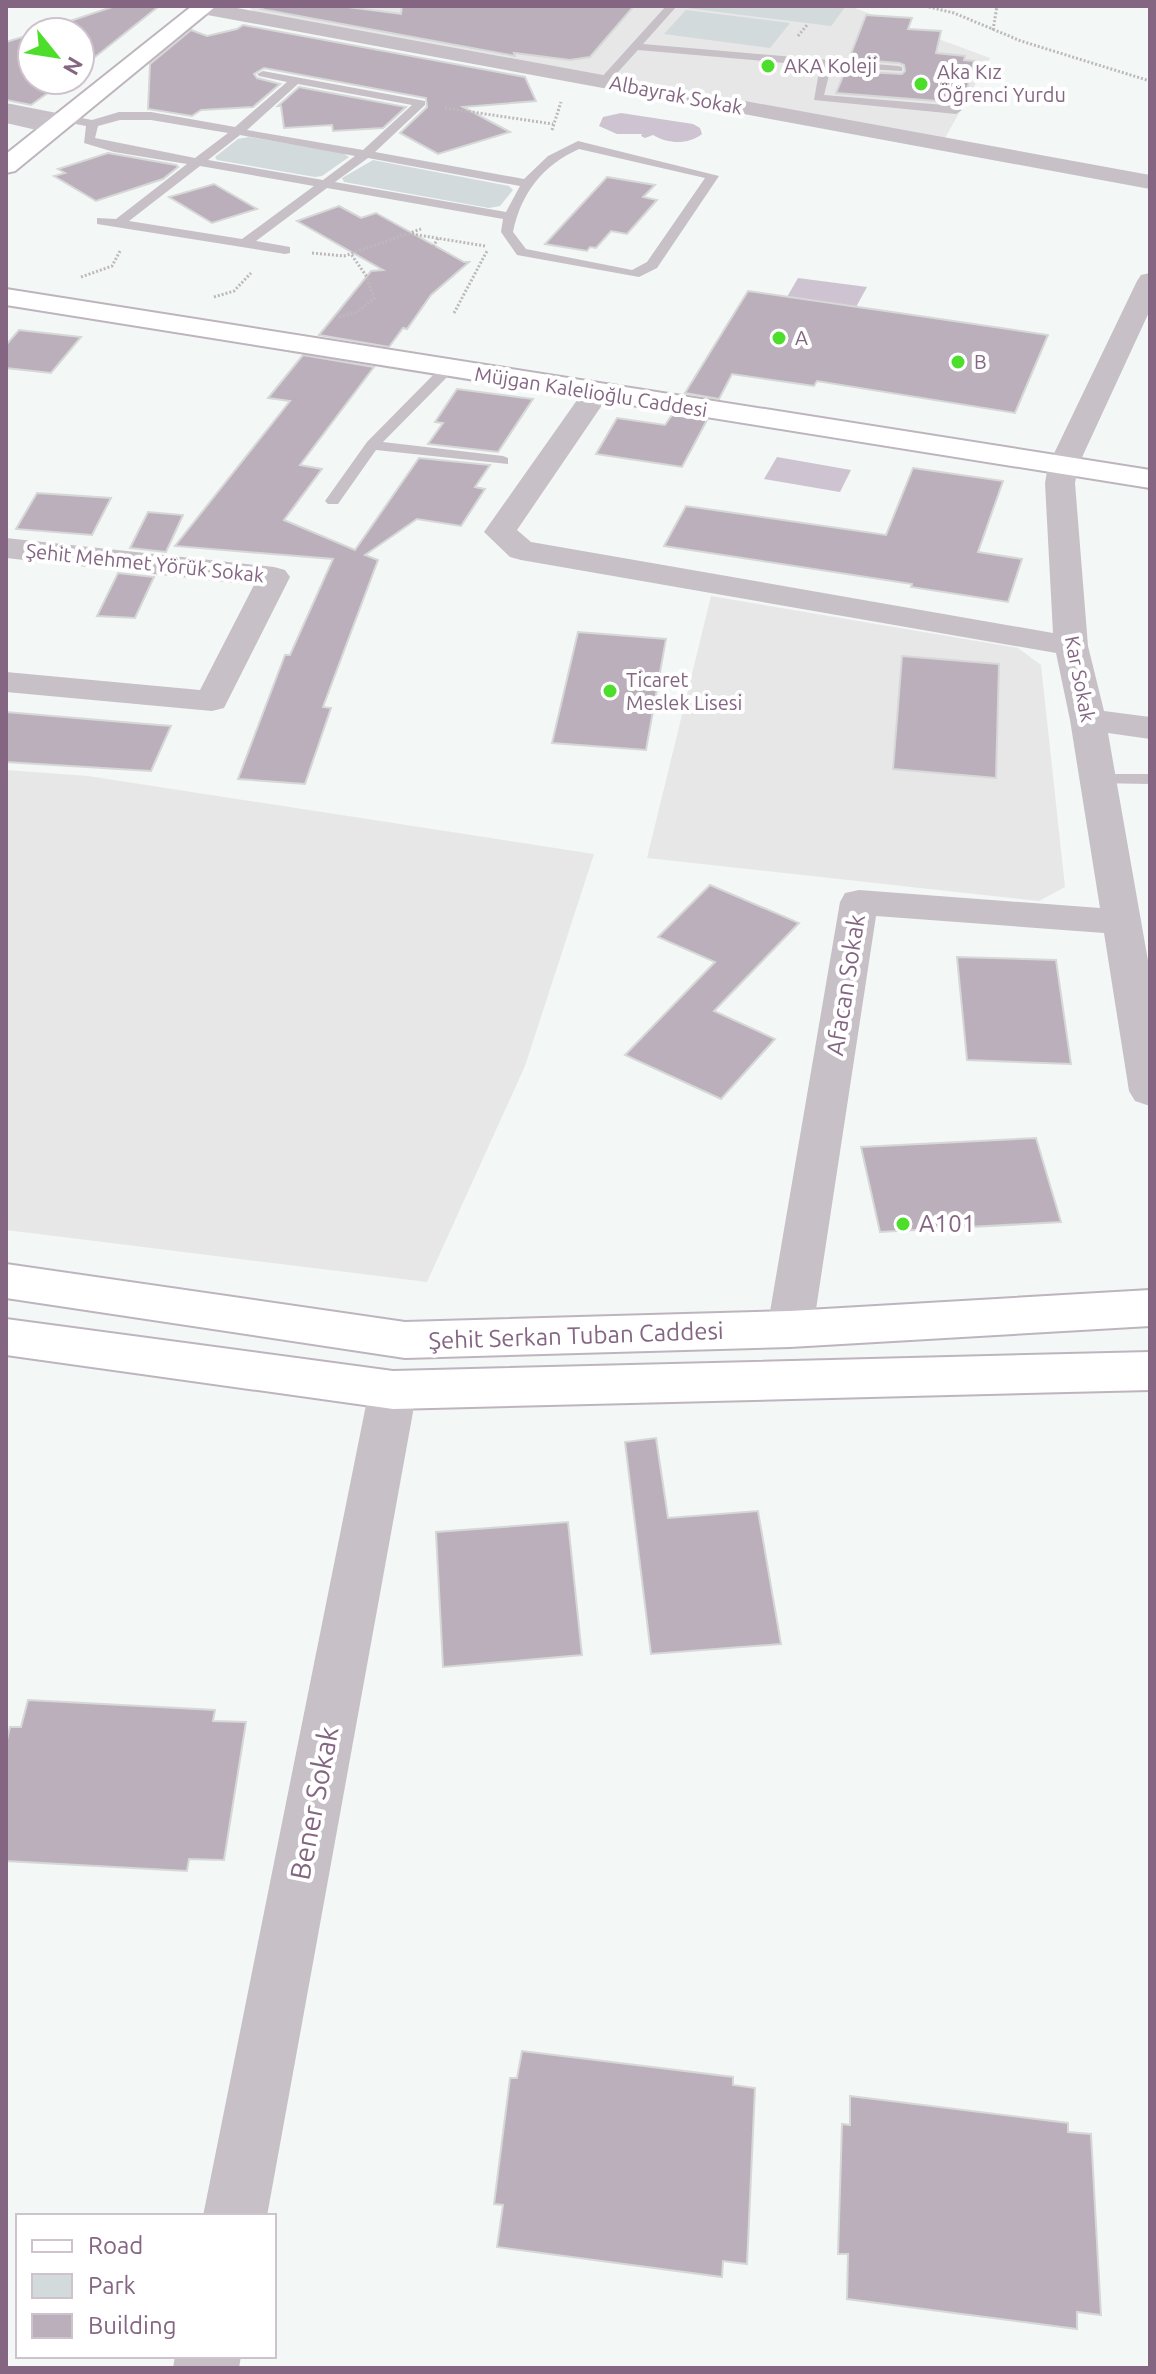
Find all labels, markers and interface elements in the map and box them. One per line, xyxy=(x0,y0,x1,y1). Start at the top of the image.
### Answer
north arrow xyxy=(16,16,96,96)
text: N xyxy=(59,53,89,80)
place label: AKA Koleji xyxy=(784,54,877,77)
marker: AKA Koleji xyxy=(759,57,777,75)
place label: Aka Kız Öğrenci Yurdu xyxy=(937,60,1066,106)
street label: Albayrak Sokak xyxy=(608,70,745,119)
marker: Aka Kız Öğrenci Yurdu xyxy=(912,75,930,93)
place label: A xyxy=(795,326,808,349)
marker: A xyxy=(770,329,788,347)
place label: B xyxy=(974,350,987,373)
marker: B xyxy=(949,353,967,371)
street label: Müjgan Kalelioğlu Caddesi xyxy=(473,362,709,421)
street label: Şehit Mehmet Yörük Sokak xyxy=(25,539,265,586)
street label: Kar Sokak xyxy=(1061,634,1100,724)
place label: Ticaret Meslek Lisesi xyxy=(626,668,742,714)
marker: Ticaret Meslek Lisesi xyxy=(601,682,619,700)
street label: Afacan Sokak xyxy=(821,912,870,1058)
place label: A101 xyxy=(919,1210,975,1237)
marker: A101 xyxy=(894,1215,912,1233)
street label: Şehit Serkan Tuban Caddesi xyxy=(428,1317,724,1354)
street label: Bener Sokak xyxy=(283,1724,344,1882)
legend xyxy=(16,2214,276,2358)
text: Road xyxy=(88,2232,143,2259)
text: Park xyxy=(88,2272,136,2299)
text: Building xyxy=(88,2312,176,2339)

